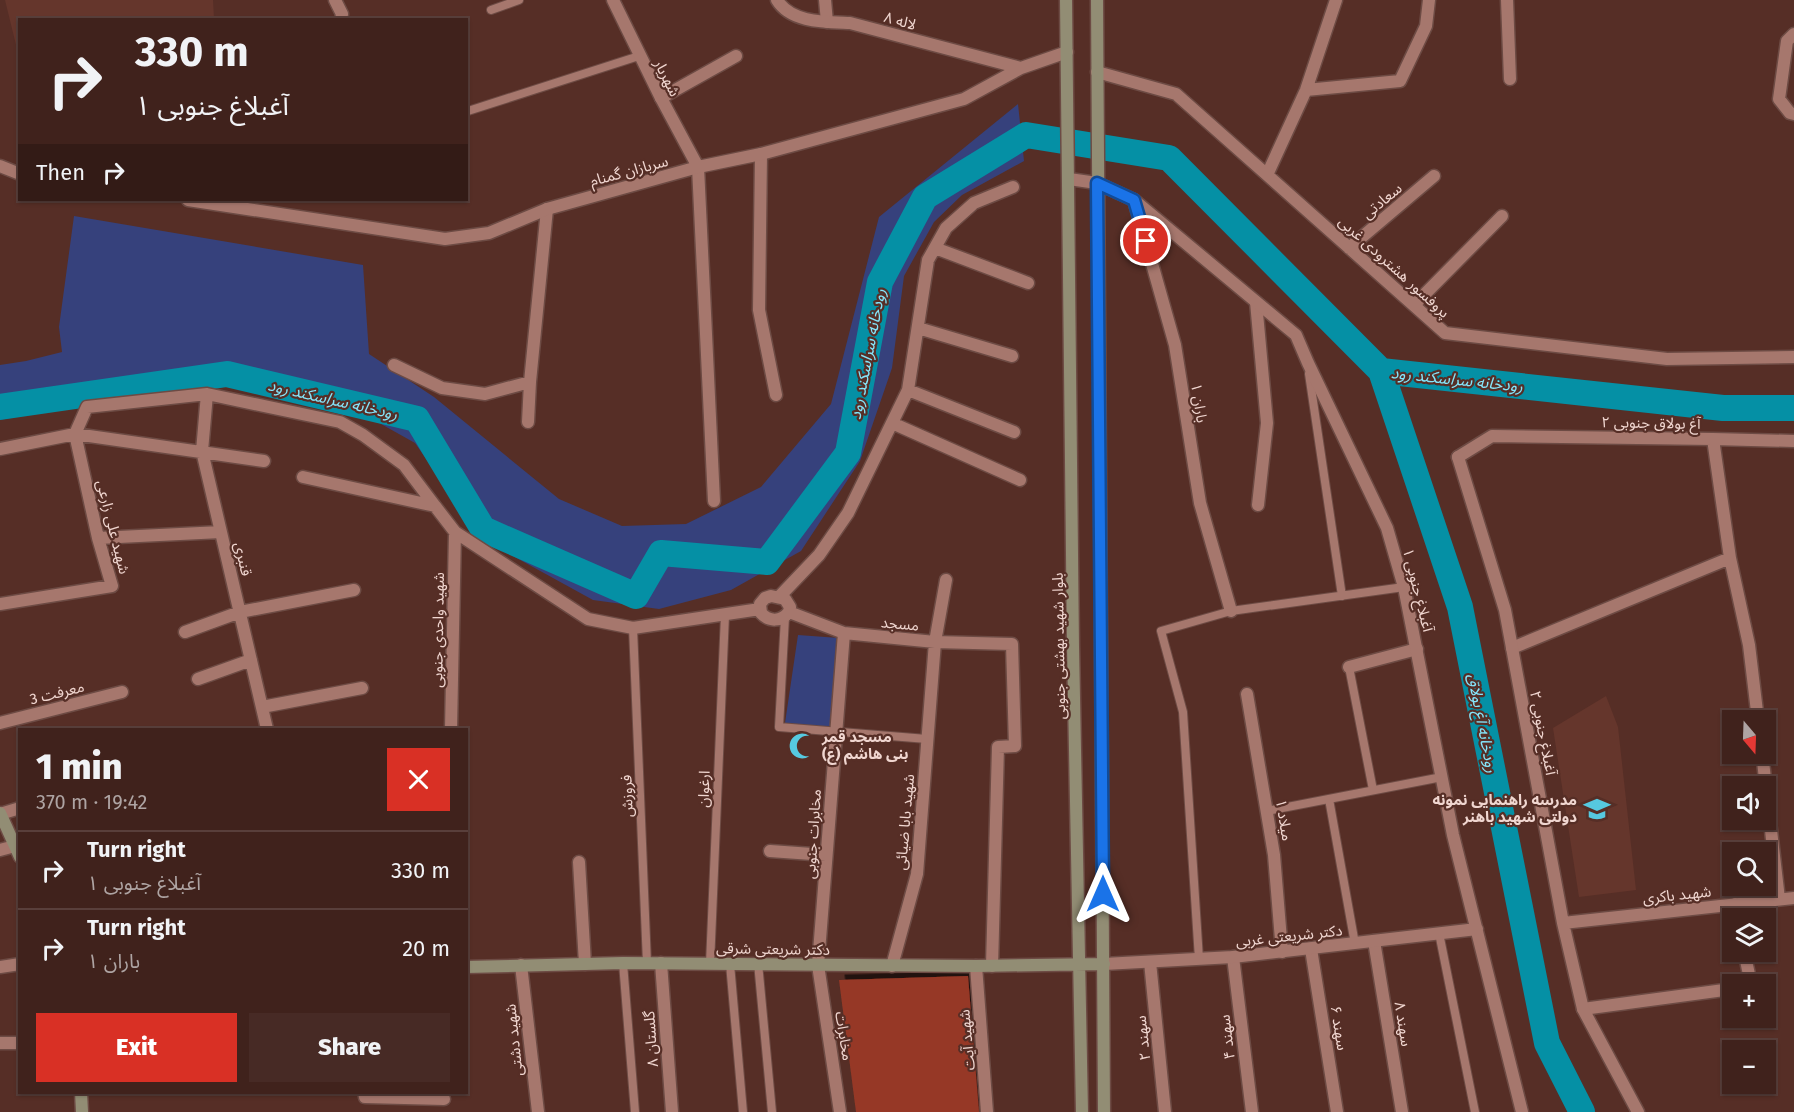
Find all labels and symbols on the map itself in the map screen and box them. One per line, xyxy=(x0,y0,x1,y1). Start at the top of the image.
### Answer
street label: لاله ۸ xyxy=(882,8,918,34)
street label: شهریار xyxy=(650,56,684,100)
street label: سربازان گمنام xyxy=(588,152,671,192)
street label: سعادتی xyxy=(1358,179,1406,223)
street label: پروفسور هشترودی غربی xyxy=(1334,212,1453,322)
pin xyxy=(1120,215,1171,266)
water label: رودخانه سراسکند رود xyxy=(846,287,890,421)
water label: رودخانه سراسکند رود xyxy=(1390,363,1524,396)
water label: رودخانه سراسکند رود xyxy=(266,375,400,424)
street label: باران ۱ xyxy=(1187,382,1211,424)
street label: آغ بولاق جنوبی ۲ xyxy=(1601,413,1701,436)
street label: شهيد علی زارعی xyxy=(93,478,133,576)
street label: قنبری xyxy=(230,540,256,578)
street label: آغبلاغ جنوبی ۱ xyxy=(1396,546,1437,635)
street label: شهید واحدی جنوبی xyxy=(428,572,448,688)
street label: بلوار شهید بهشتی جنوبی xyxy=(1049,572,1069,720)
street label: مسجد xyxy=(880,613,920,635)
water label: رودخانه آغ بولاق xyxy=(1461,672,1501,775)
street label: معرفت 3 xyxy=(28,678,86,708)
street label: آغبلاغ جنوبی ۲ xyxy=(1523,689,1560,778)
north arrow xyxy=(1722,710,1776,764)
place label: مسجد قمر بنی هاشم (ع) xyxy=(821,728,908,765)
mosque icon: مسجد قمر بنی هاشم (ع) xyxy=(787,731,817,761)
street label: ارغوان xyxy=(694,770,714,808)
street label: شهيد بابا ضيائی xyxy=(892,773,918,871)
street label: فروزش xyxy=(617,774,637,818)
street label: مخابرات جنوبی xyxy=(801,788,825,880)
place label: مدرسه راهنمایی نمونه دولتی شهید باهنر xyxy=(1433,791,1577,826)
school or university icon: مدرسه راهنمایی نمونه دولتی شهید باهنر xyxy=(1582,794,1612,824)
street label: میلاد ۱ xyxy=(1272,798,1296,842)
position arrow xyxy=(1071,862,1135,926)
street label: شهید باکری xyxy=(1642,882,1712,908)
street label: دکتر شریعتی غربی xyxy=(1235,921,1343,951)
street label: دکتر شریعتی شرقی xyxy=(716,939,830,959)
street label: سهند ۸ xyxy=(1391,1000,1415,1048)
street label: شهید دشتی xyxy=(501,1003,527,1077)
street label: سهند ۶ xyxy=(1327,1004,1351,1052)
street label: شهید آیت xyxy=(955,1008,979,1071)
street label: گلستان ۸ xyxy=(640,1010,662,1068)
street label: مخابرات xyxy=(831,1010,857,1062)
street label: سهند ۴ xyxy=(1215,1013,1239,1060)
street label: سهند ۲ xyxy=(1132,1014,1154,1061)

